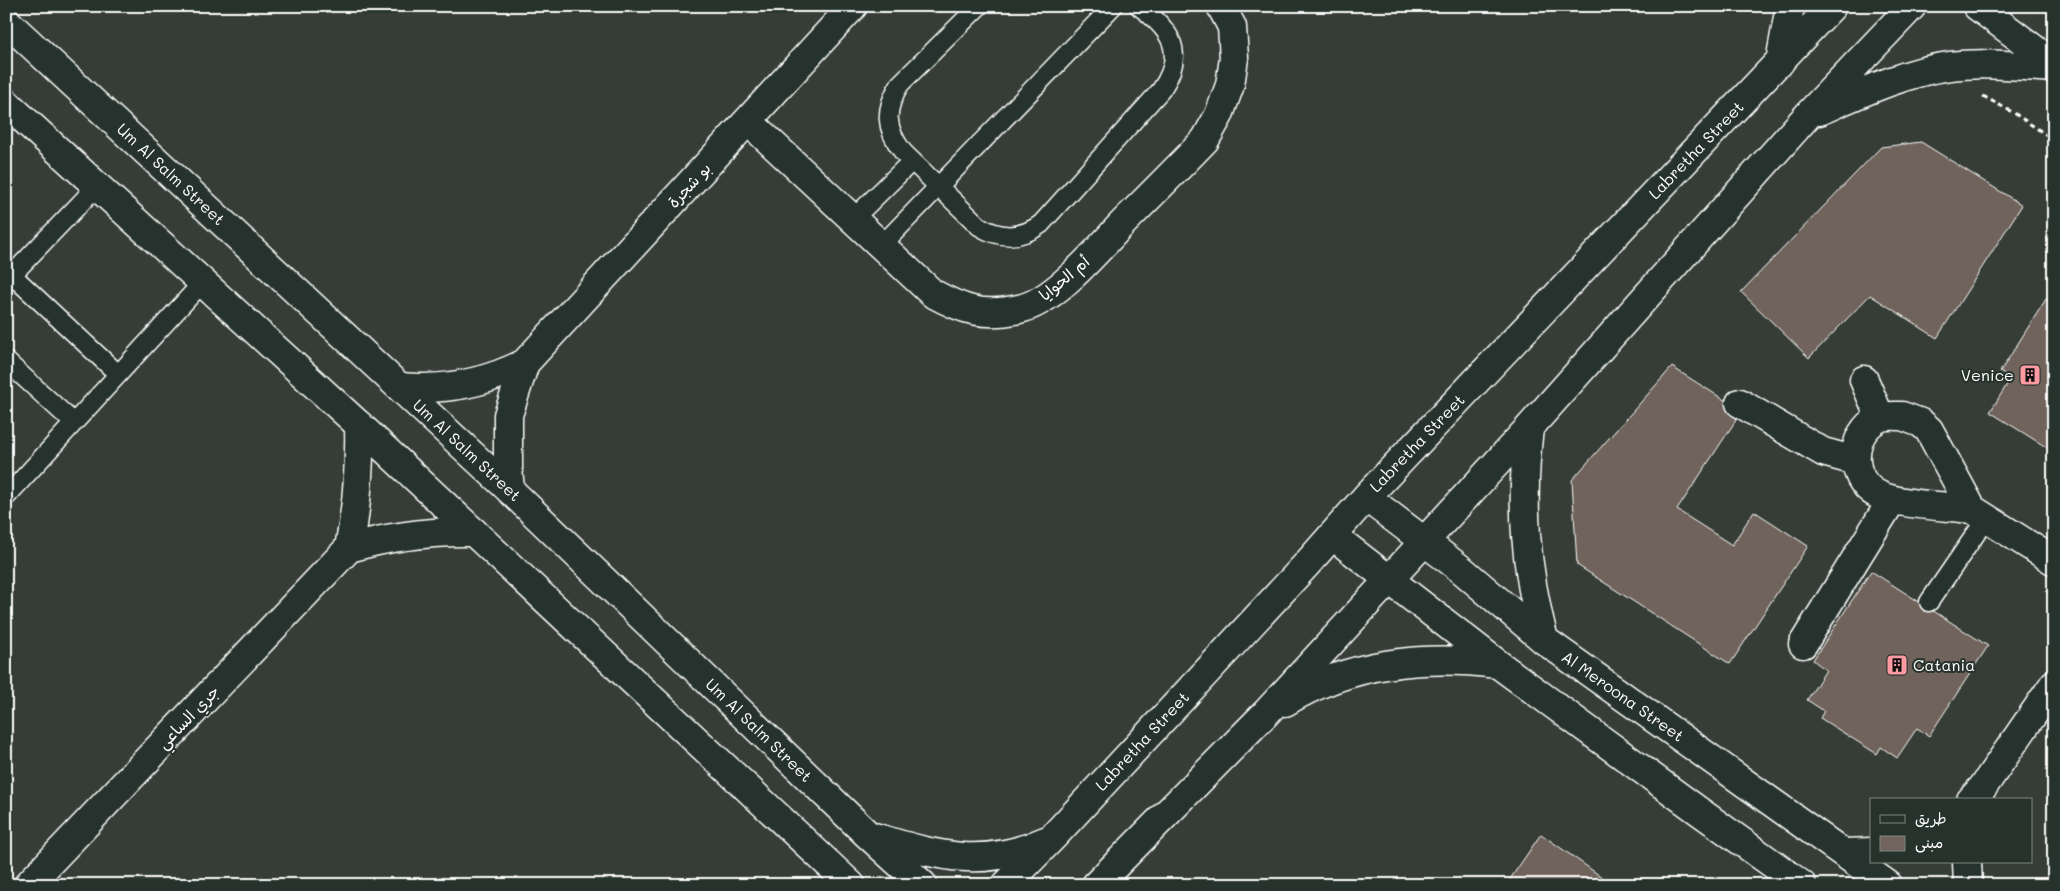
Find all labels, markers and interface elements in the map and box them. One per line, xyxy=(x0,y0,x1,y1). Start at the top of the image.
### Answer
street label: Labretha Street xyxy=(1643,96,1748,203)
street label: Um Al Salm Street xyxy=(113,118,230,229)
street label: بو شجرة xyxy=(662,158,716,212)
street label: أم الحوايا xyxy=(1034,250,1095,307)
building icon: Venice xyxy=(2018,363,2042,387)
place label: Venice xyxy=(1961,364,2014,385)
street label: Labretha Street xyxy=(1364,389,1469,496)
street label: Um Al Salm Street xyxy=(409,394,526,505)
street label: Al Meroona Street xyxy=(1558,645,1689,746)
building icon: Catania xyxy=(1885,653,1909,677)
place label: Catania xyxy=(1913,654,1975,675)
street label: Um Al Salm Street xyxy=(702,673,817,786)
street label: جري الساعي xyxy=(152,680,227,756)
street label: Labretha Street xyxy=(1090,686,1193,795)
legend xyxy=(1870,798,2032,864)
text: طريق xyxy=(1915,808,1947,828)
text: مبنى xyxy=(1915,832,1943,853)

